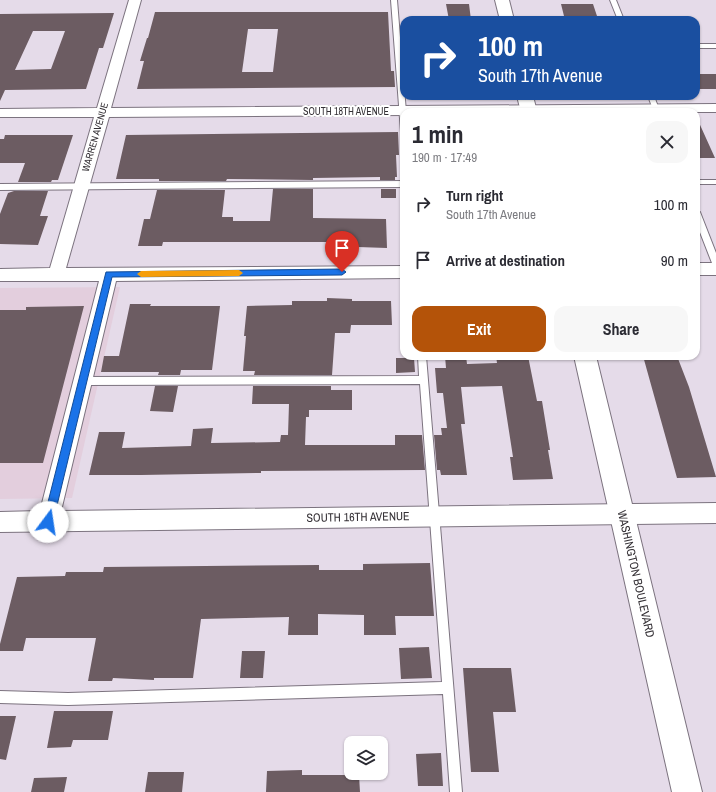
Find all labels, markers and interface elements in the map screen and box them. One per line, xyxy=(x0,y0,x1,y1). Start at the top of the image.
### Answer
text: 100 m xyxy=(478,27,543,65)
icon: right xyxy=(412,32,464,84)
text: South 17th Avenue xyxy=(478,63,603,88)
street label: WARREN AVENUE xyxy=(79,101,111,173)
street label: SOUTH 18TH AVENUE xyxy=(303,105,389,118)
text: 1 min xyxy=(412,118,463,150)
button: close xyxy=(646,121,688,163)
text: 190 m · 17:49 xyxy=(412,149,477,166)
text: Turn right xyxy=(446,185,503,206)
icon: right xyxy=(412,193,434,215)
text: 100 m xyxy=(654,194,688,215)
text: South 17th Avenue xyxy=(446,206,536,223)
pin xyxy=(325,231,359,272)
icon: arrive xyxy=(331,237,353,259)
icon: arrive xyxy=(412,249,434,271)
text: Arrive at destination xyxy=(446,250,565,271)
text: 90 m xyxy=(661,250,688,271)
button: Exit xyxy=(412,306,546,352)
button: Share xyxy=(554,306,688,352)
position arrow xyxy=(27,501,69,543)
street label: SOUTH 16TH AVENUE xyxy=(306,508,410,526)
street label: WASHINGTON BOULEVARD xyxy=(614,509,658,639)
map controls xyxy=(344,736,388,780)
button: layers xyxy=(344,736,388,780)

